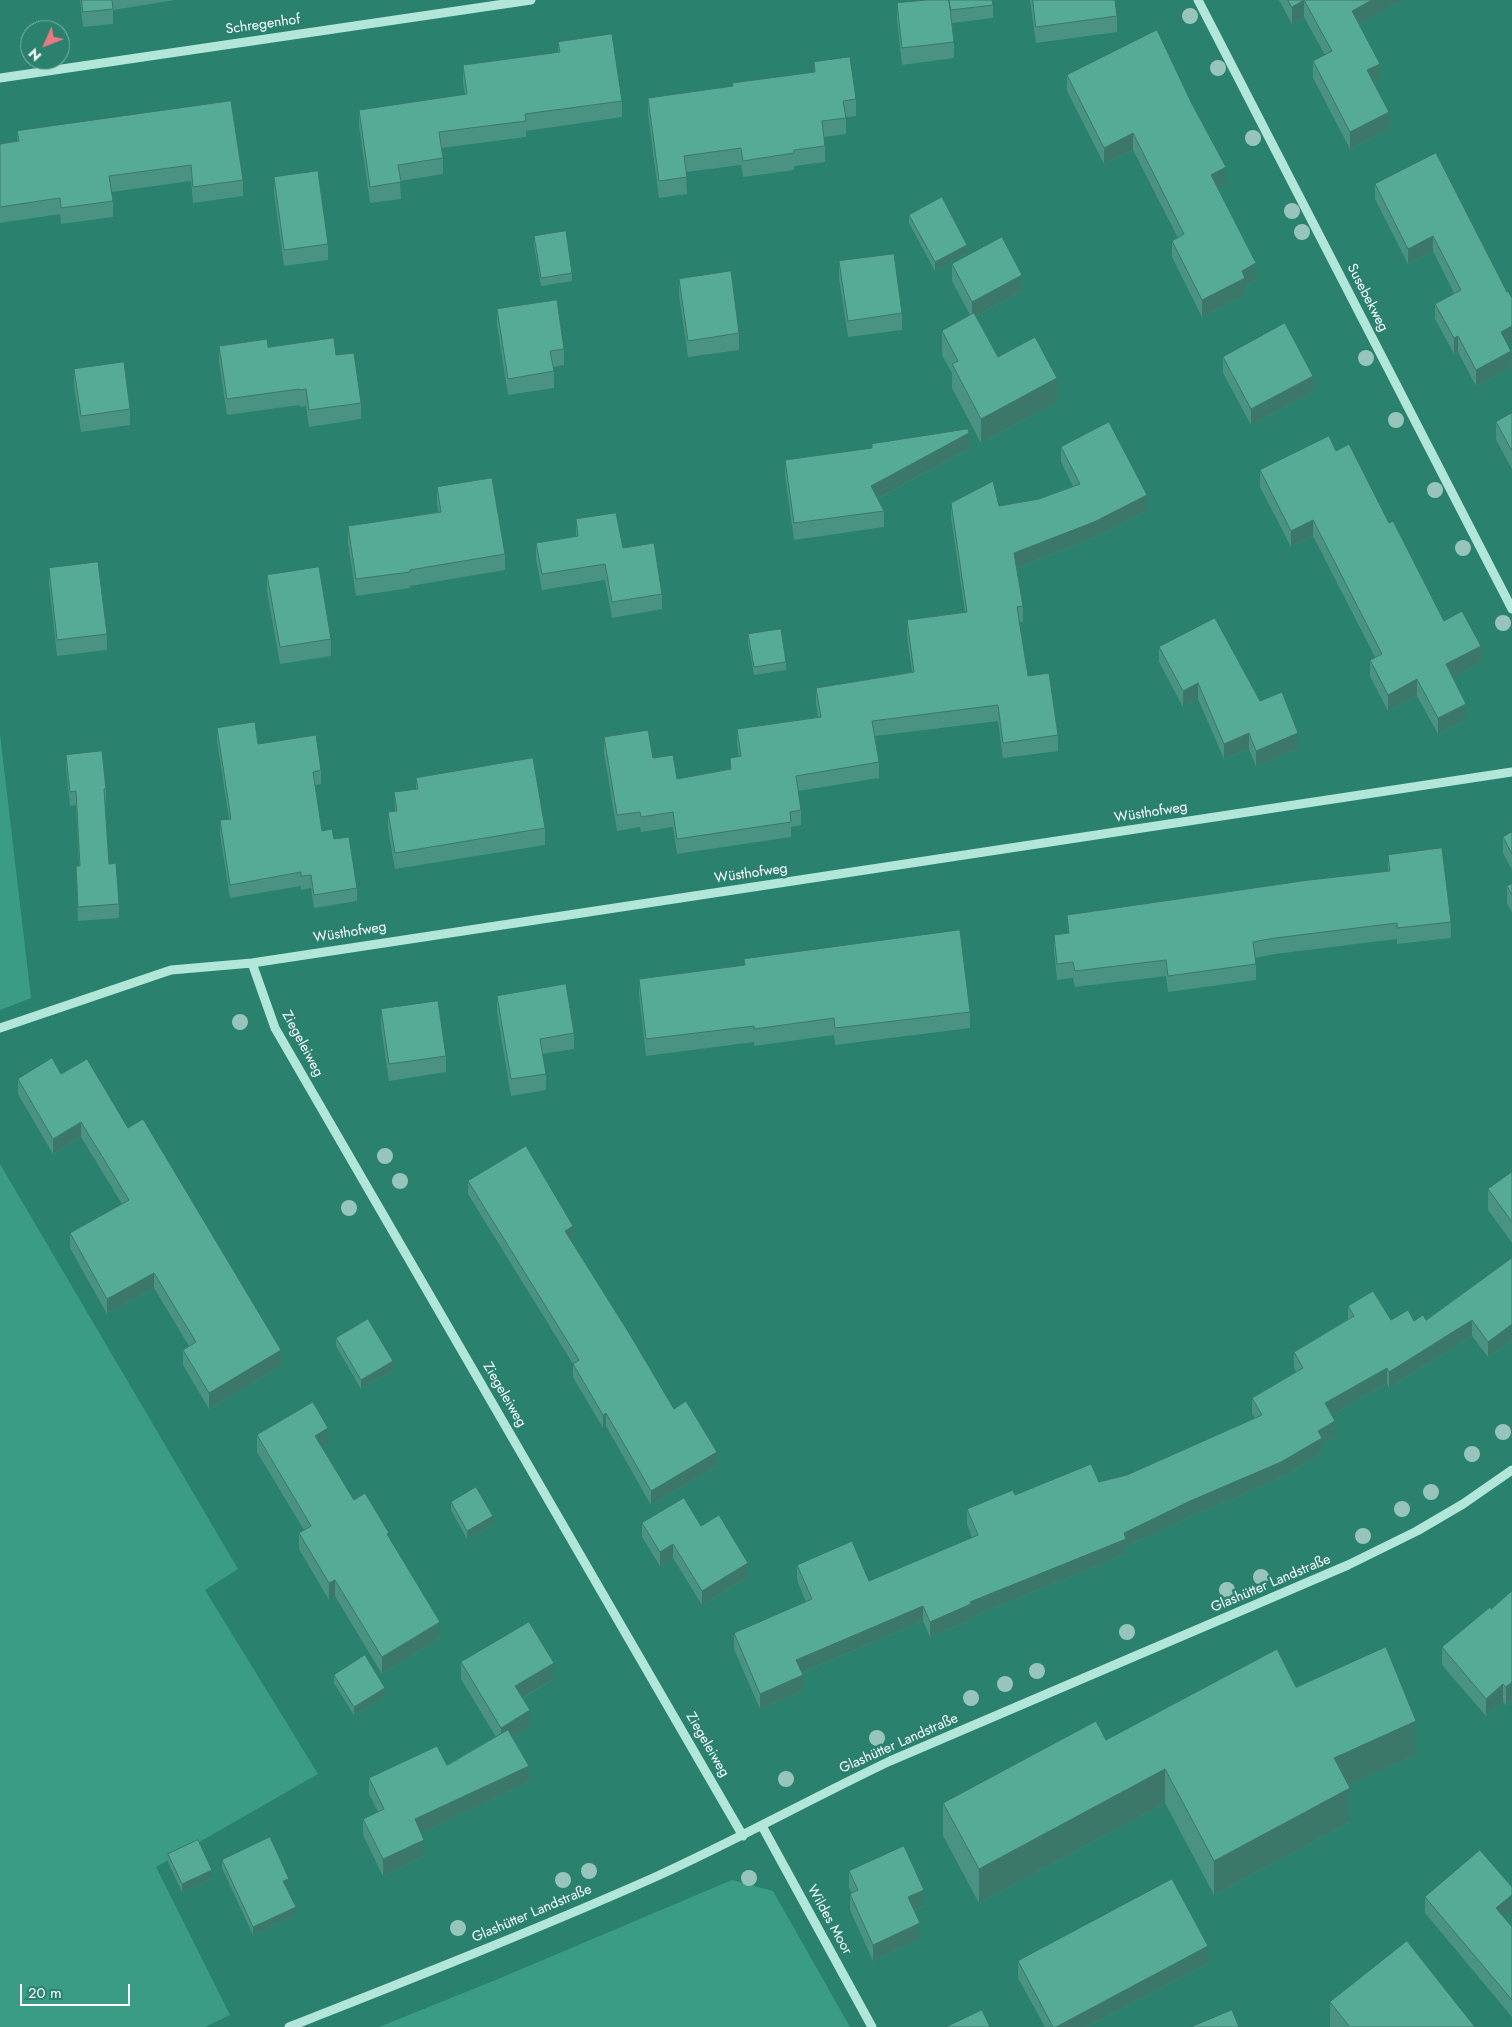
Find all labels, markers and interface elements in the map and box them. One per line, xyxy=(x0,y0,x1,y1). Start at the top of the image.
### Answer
street label: Schregenhof xyxy=(225,11,301,39)
north arrow xyxy=(20,20,70,70)
text: N xyxy=(24,44,46,66)
street label: Susebekweg xyxy=(1343,261,1391,335)
street label: Wüsthofweg xyxy=(1113,799,1189,827)
street label: Wüsthofweg xyxy=(713,861,789,887)
street label: Wüsthofweg xyxy=(312,919,388,947)
street label: Ziegeleiweg xyxy=(278,1008,326,1080)
street label: Ziegeleiweg xyxy=(479,1360,529,1430)
street label: Glashütter Landstraße xyxy=(1209,1551,1333,1617)
street label: Ziegeleiweg xyxy=(682,1710,732,1780)
street label: Glashütter Landstraße xyxy=(837,1710,961,1778)
street label: Glashütter Landstraße xyxy=(470,1881,594,1947)
street label: Wildes Moor xyxy=(803,1882,855,1958)
scale bar xyxy=(22,1974,132,2006)
text: 20 m xyxy=(28,1982,62,2004)

